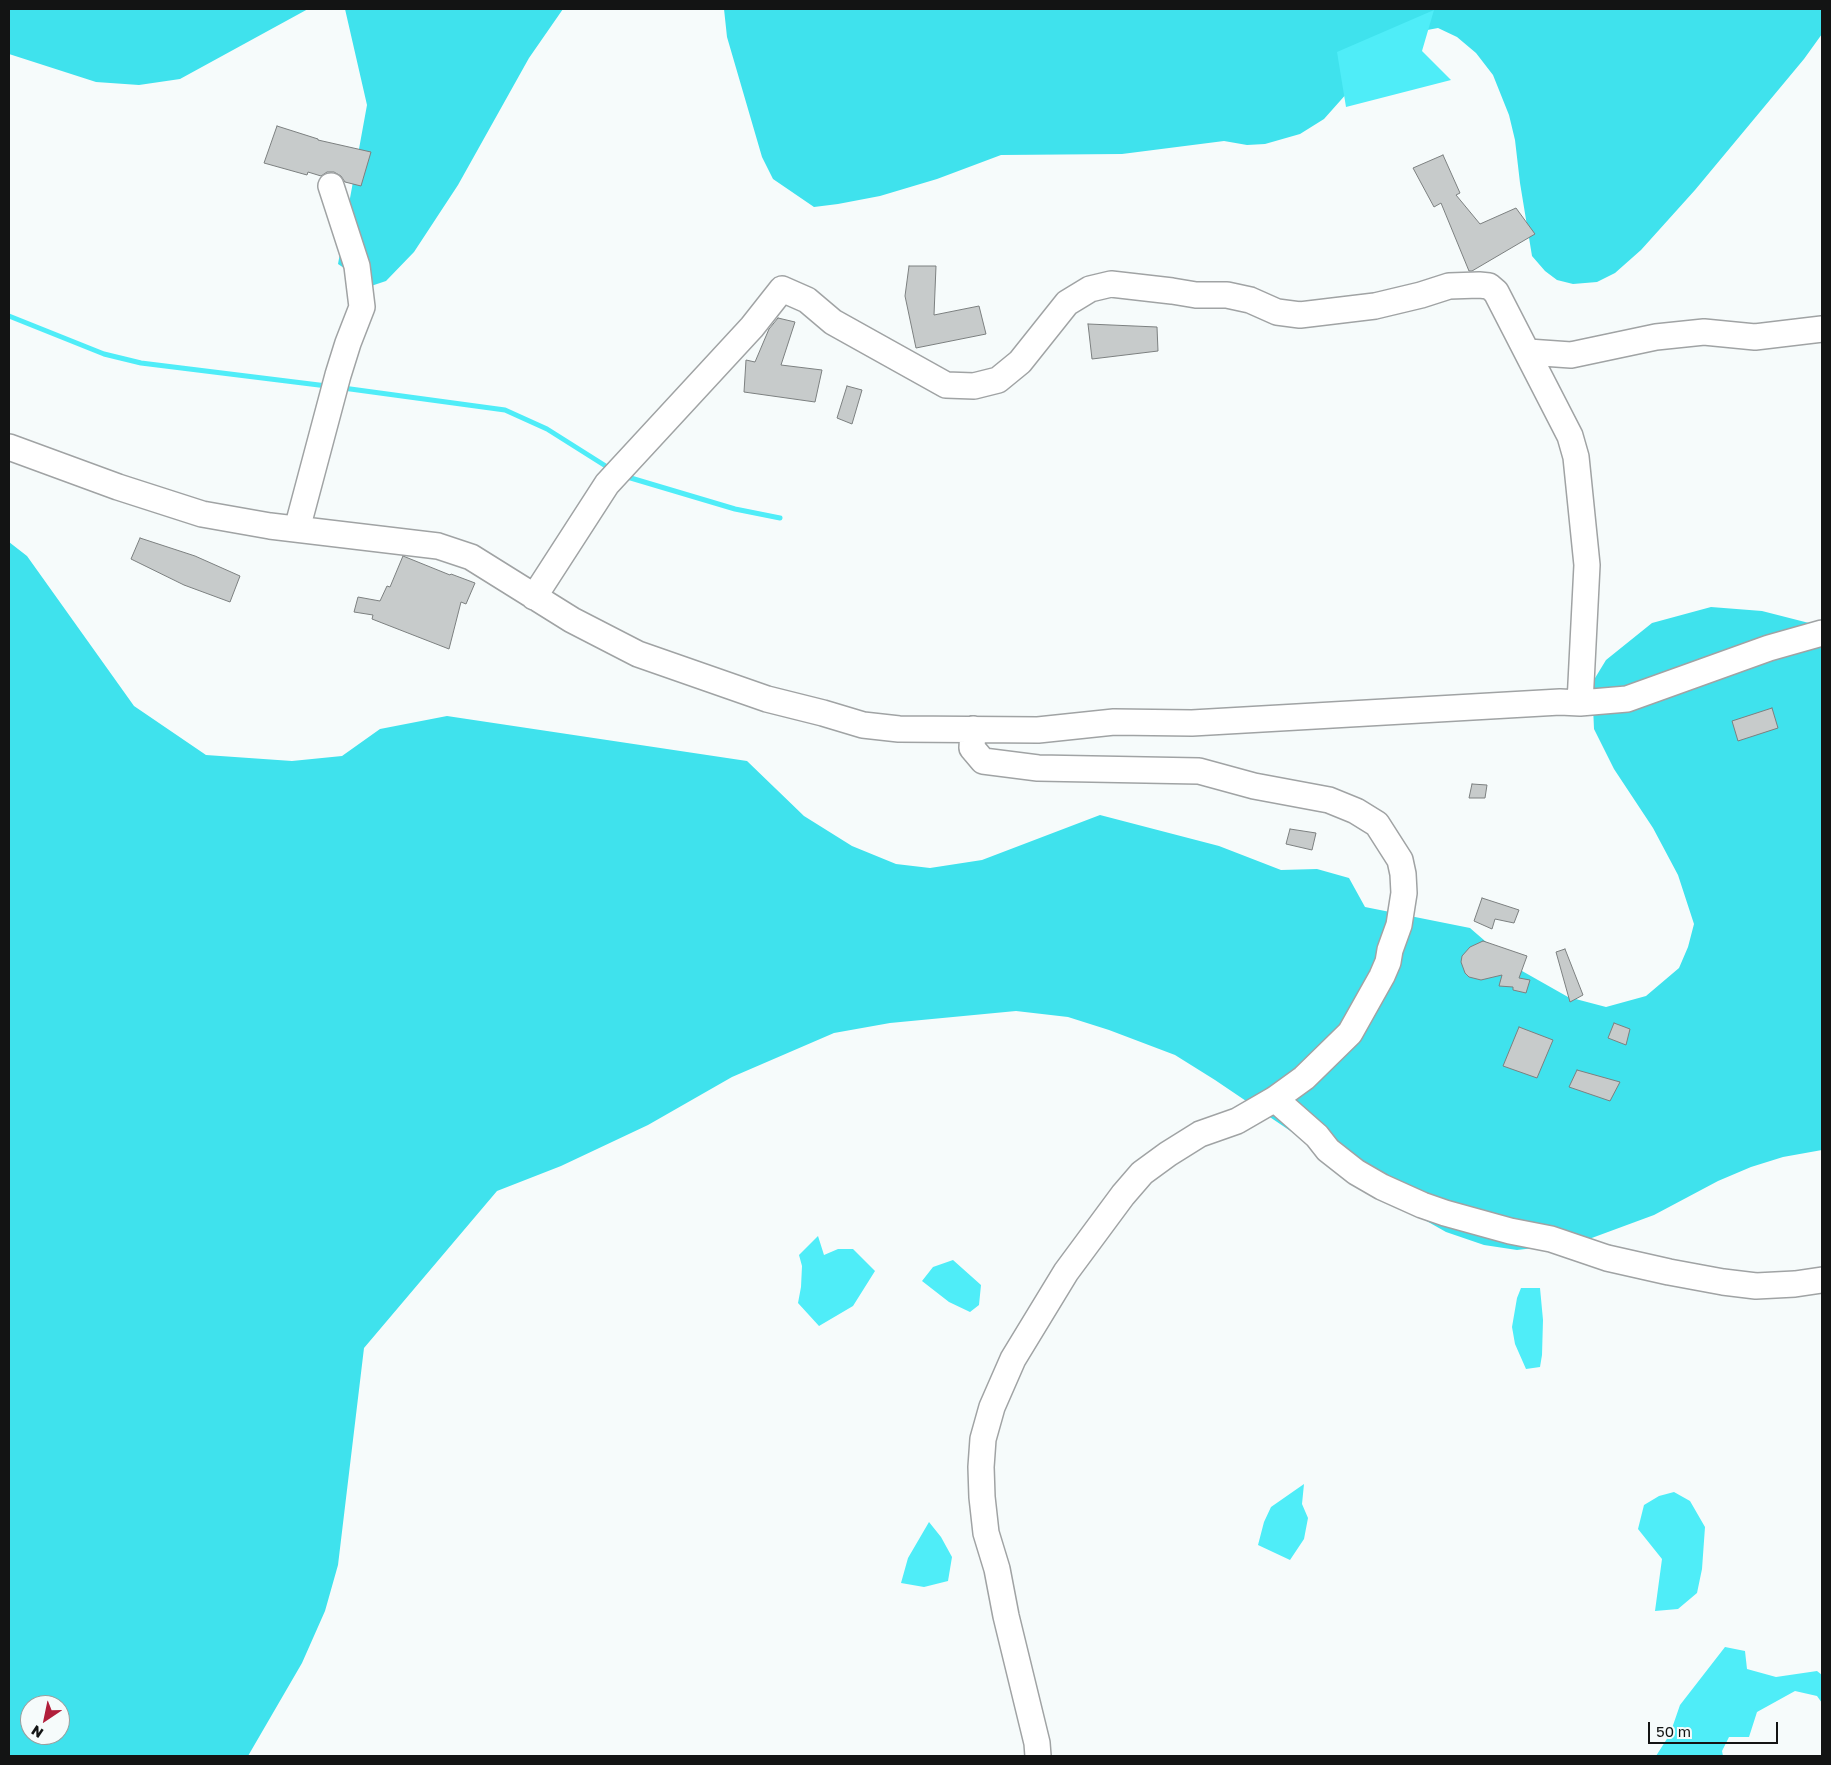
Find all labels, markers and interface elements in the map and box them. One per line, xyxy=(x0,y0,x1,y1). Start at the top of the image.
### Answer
north arrow xyxy=(20,1695,70,1745)
scale bar xyxy=(1651,1712,1781,1744)
text: N xyxy=(28,1722,46,1742)
text: 50 m xyxy=(1656,1722,1691,1740)

